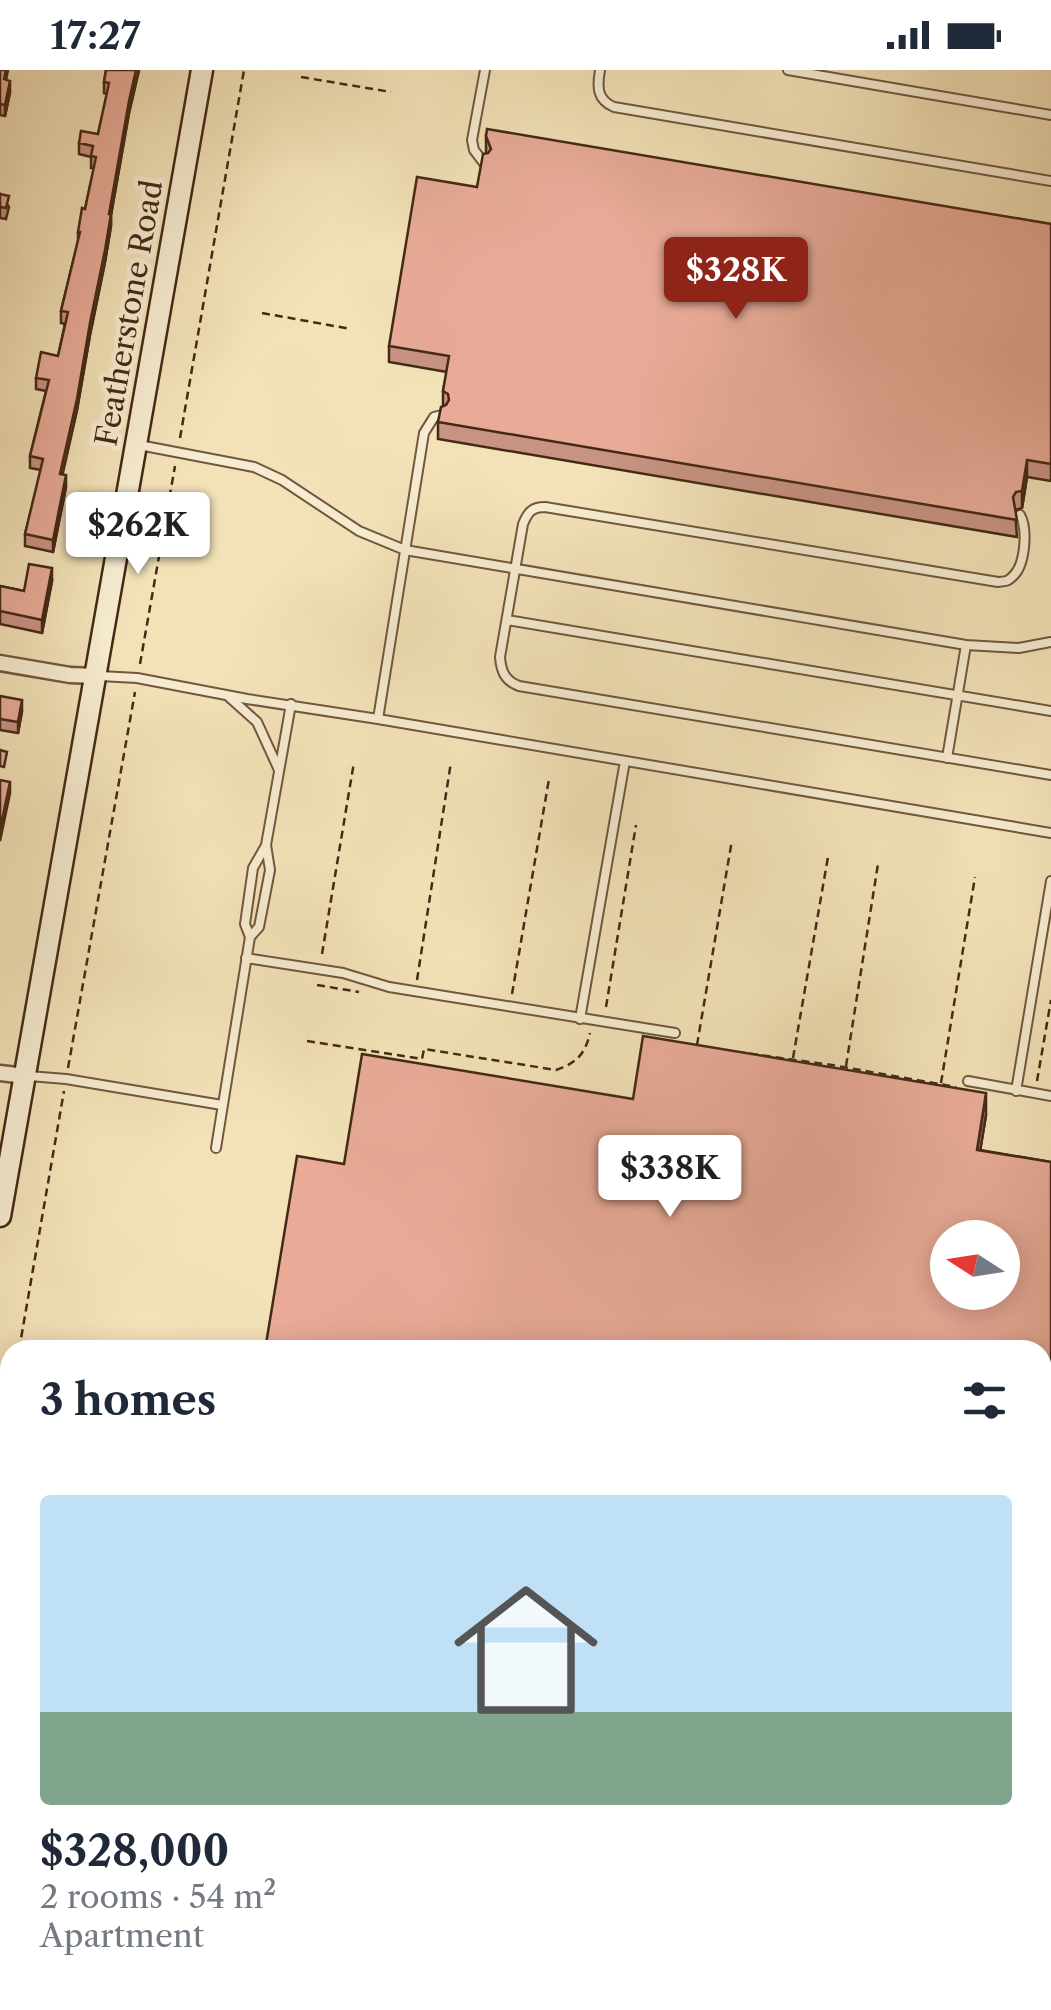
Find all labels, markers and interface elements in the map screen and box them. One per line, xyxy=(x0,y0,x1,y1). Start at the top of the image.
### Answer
text: 17:27 xyxy=(50,12,140,59)
street label: Featherstone Road xyxy=(87,177,171,449)
pin: $328K xyxy=(666,237,806,322)
text: $328K xyxy=(686,250,786,289)
pin: $262K xyxy=(68,492,208,577)
text: $262K xyxy=(88,505,188,544)
pin: $338K xyxy=(600,1135,740,1220)
text: $338K xyxy=(620,1148,720,1187)
north arrow xyxy=(930,1220,1020,1310)
map controls xyxy=(930,1220,1020,1310)
icon: filters xyxy=(957,1373,1012,1428)
text: 3 homes xyxy=(40,1374,216,1426)
icon: home xyxy=(436,1560,616,1740)
text: $328,000 xyxy=(40,1825,229,1877)
text: 2 rooms · 54 m² xyxy=(40,1877,276,1916)
text: Apartment xyxy=(40,1916,204,1955)

